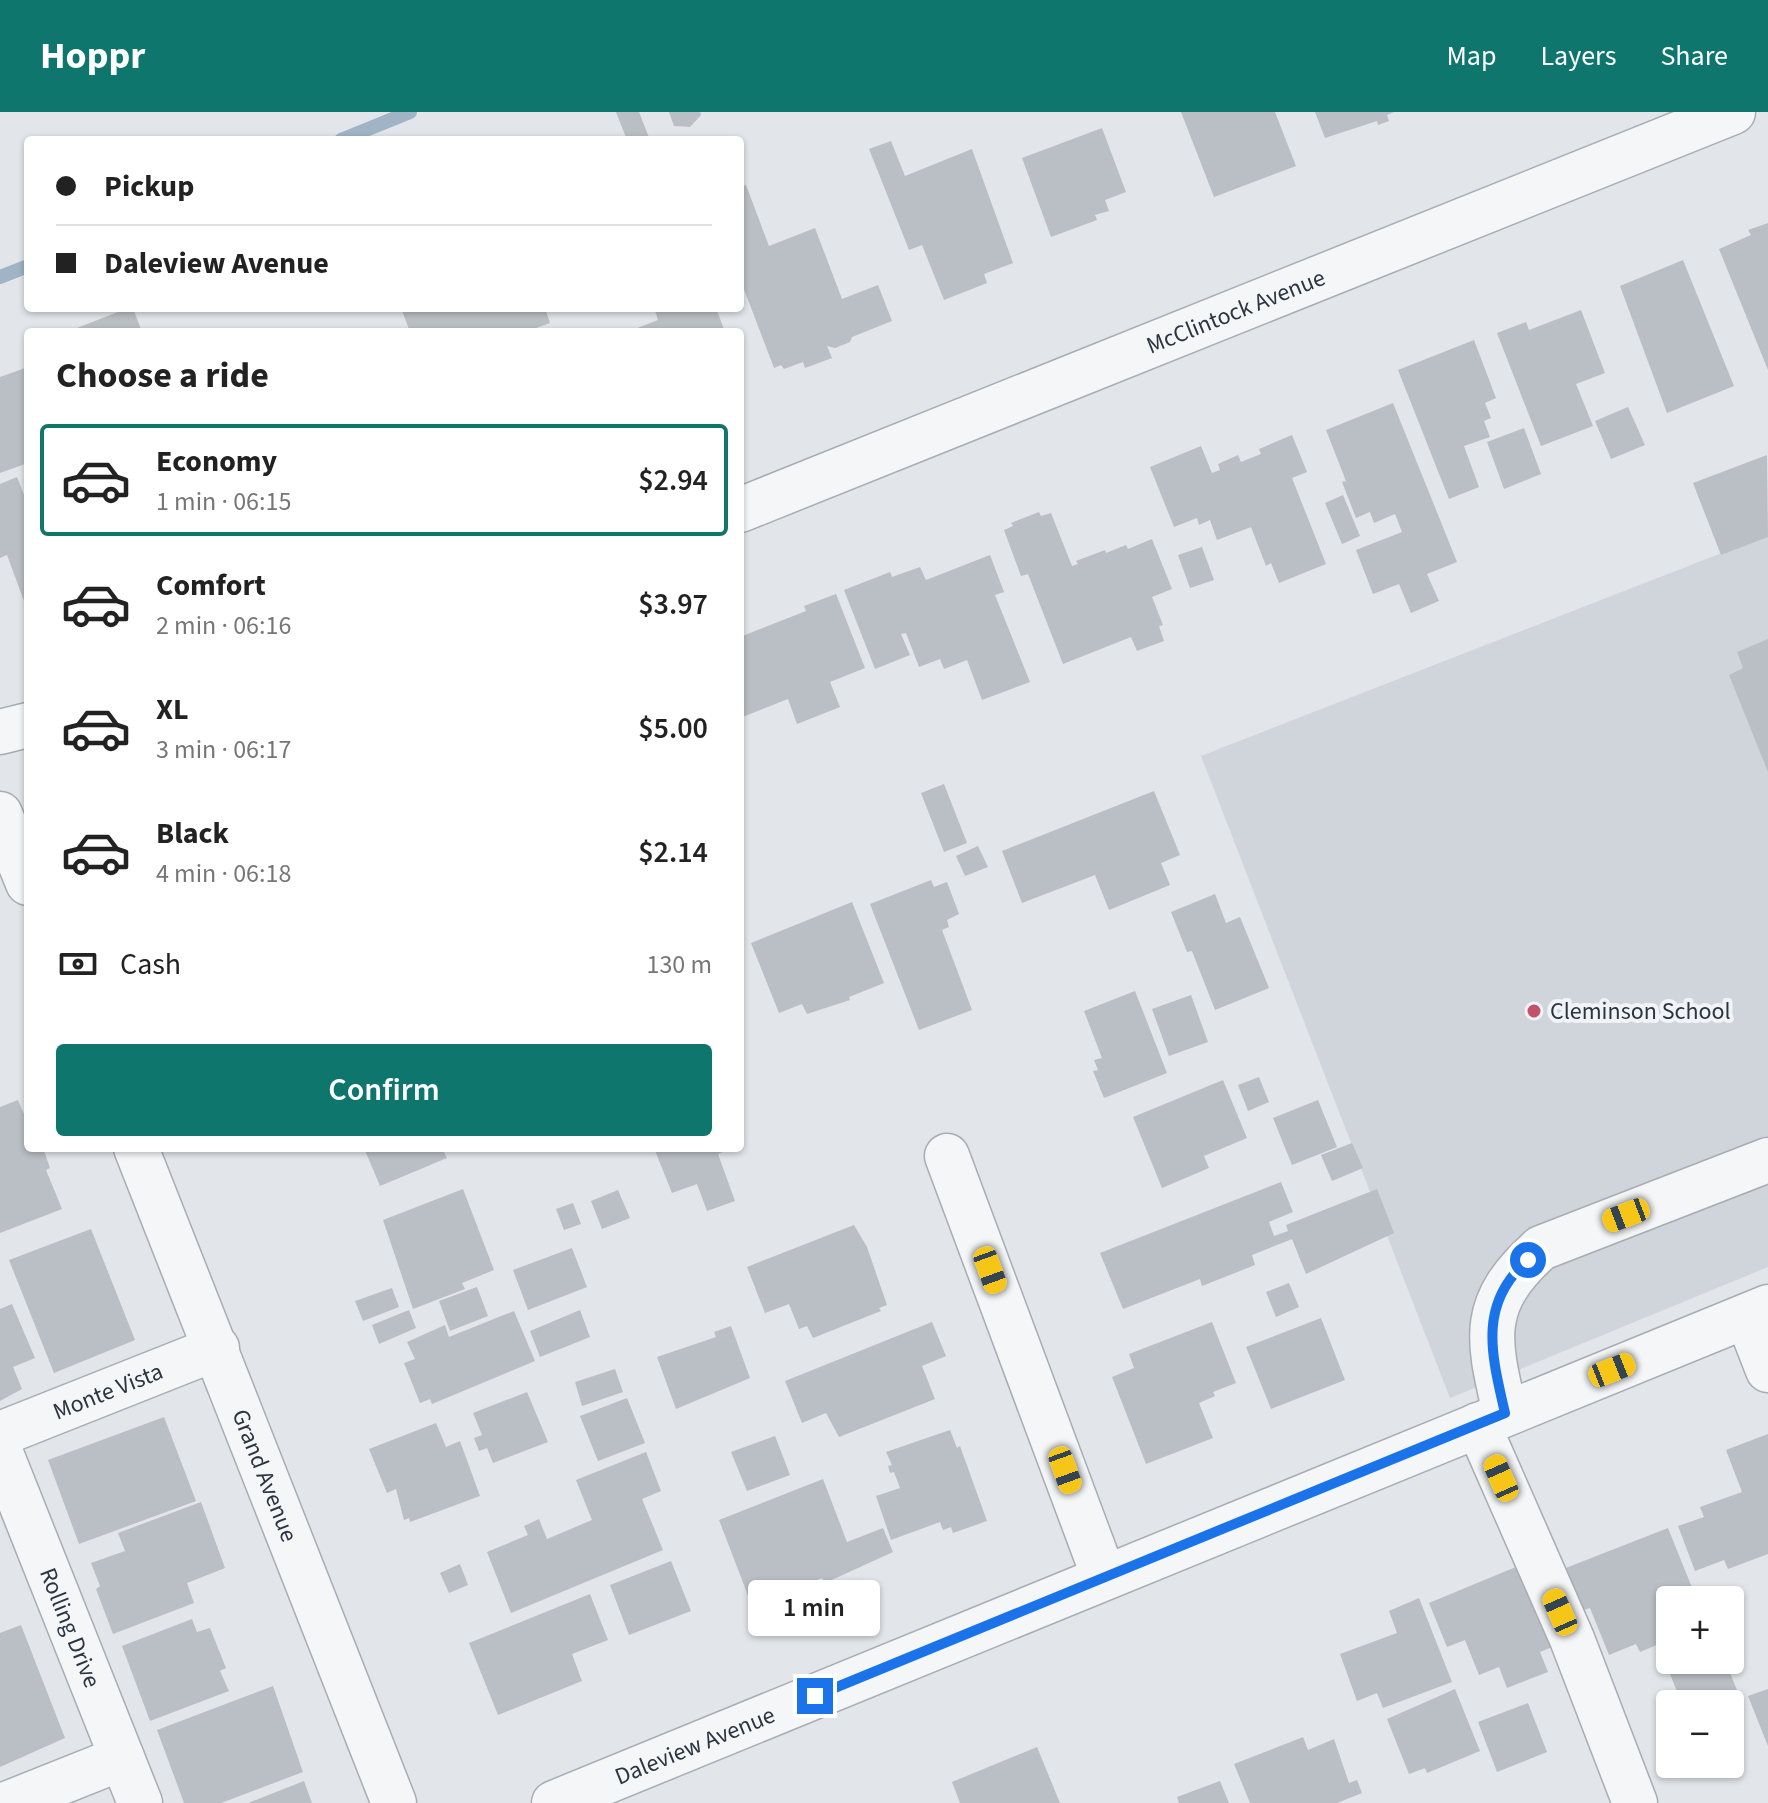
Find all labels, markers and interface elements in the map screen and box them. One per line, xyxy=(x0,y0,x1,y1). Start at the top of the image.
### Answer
text: Hoppr xyxy=(40,29,145,83)
text: Map xyxy=(1446,36,1496,76)
text: Layers xyxy=(1540,36,1616,76)
text: Share xyxy=(1660,36,1728,76)
text: Pickup xyxy=(104,165,194,208)
text: Daleview Avenue xyxy=(104,242,329,285)
street label: McClintock Avenue xyxy=(1141,260,1330,363)
text: Choose a ride xyxy=(56,350,269,401)
text: Economy xyxy=(156,440,277,483)
icon: car xyxy=(60,444,132,516)
text: $2.94 xyxy=(638,459,708,502)
text: 1 min · 06:15 xyxy=(156,483,291,520)
text: Comfort xyxy=(156,564,266,607)
icon: car xyxy=(60,568,132,640)
text: $3.97 xyxy=(638,583,708,626)
text: 2 min · 06:16 xyxy=(156,607,291,644)
text: XL xyxy=(156,688,189,731)
icon: car xyxy=(60,692,132,764)
text: $5.00 xyxy=(638,707,708,750)
text: 3 min · 06:17 xyxy=(156,731,291,768)
text: Black xyxy=(156,812,229,855)
icon: car xyxy=(60,816,132,888)
text: $2.14 xyxy=(638,831,708,874)
text: 4 min · 06:18 xyxy=(156,855,291,892)
icon: cash xyxy=(56,942,100,986)
text: Cash xyxy=(120,943,181,986)
text: 130 m xyxy=(646,946,712,983)
place label: Cleminson School xyxy=(1550,994,1731,1029)
marker: Cleminson School xyxy=(1525,1002,1543,1020)
button: Confirm xyxy=(56,1044,712,1136)
car xyxy=(1599,1195,1653,1235)
route start xyxy=(1510,1242,1546,1278)
car xyxy=(971,1243,1009,1297)
car xyxy=(1585,1350,1639,1390)
street label: Monte Vista xyxy=(48,1354,168,1429)
street label: Grand Avenue xyxy=(223,1404,306,1547)
car xyxy=(1046,1443,1084,1497)
car xyxy=(1480,1451,1522,1505)
street label: Rolling Drive xyxy=(30,1562,109,1693)
callout: 1 min xyxy=(749,1580,881,1636)
car xyxy=(1539,1585,1581,1639)
map controls xyxy=(1656,1586,1744,1778)
button: + xyxy=(1656,1586,1744,1674)
text: 1 min xyxy=(783,1589,845,1626)
route end xyxy=(797,1678,833,1714)
button: − xyxy=(1656,1690,1744,1778)
street label: Daleview Avenue xyxy=(609,1698,780,1794)

